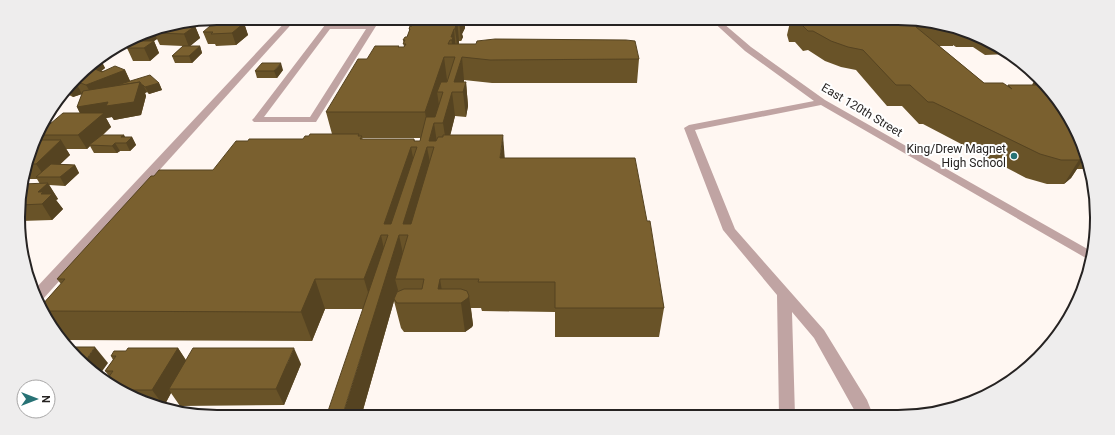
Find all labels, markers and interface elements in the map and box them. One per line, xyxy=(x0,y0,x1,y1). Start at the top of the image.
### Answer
street label: East 120th Street xyxy=(819,80,905,140)
place label: King/Drew Magnet High School xyxy=(906,142,1006,170)
marker: King/Drew Magnet High School xyxy=(1009,151,1019,161)
north arrow xyxy=(16,379,56,419)
text: N xyxy=(39,395,52,403)

